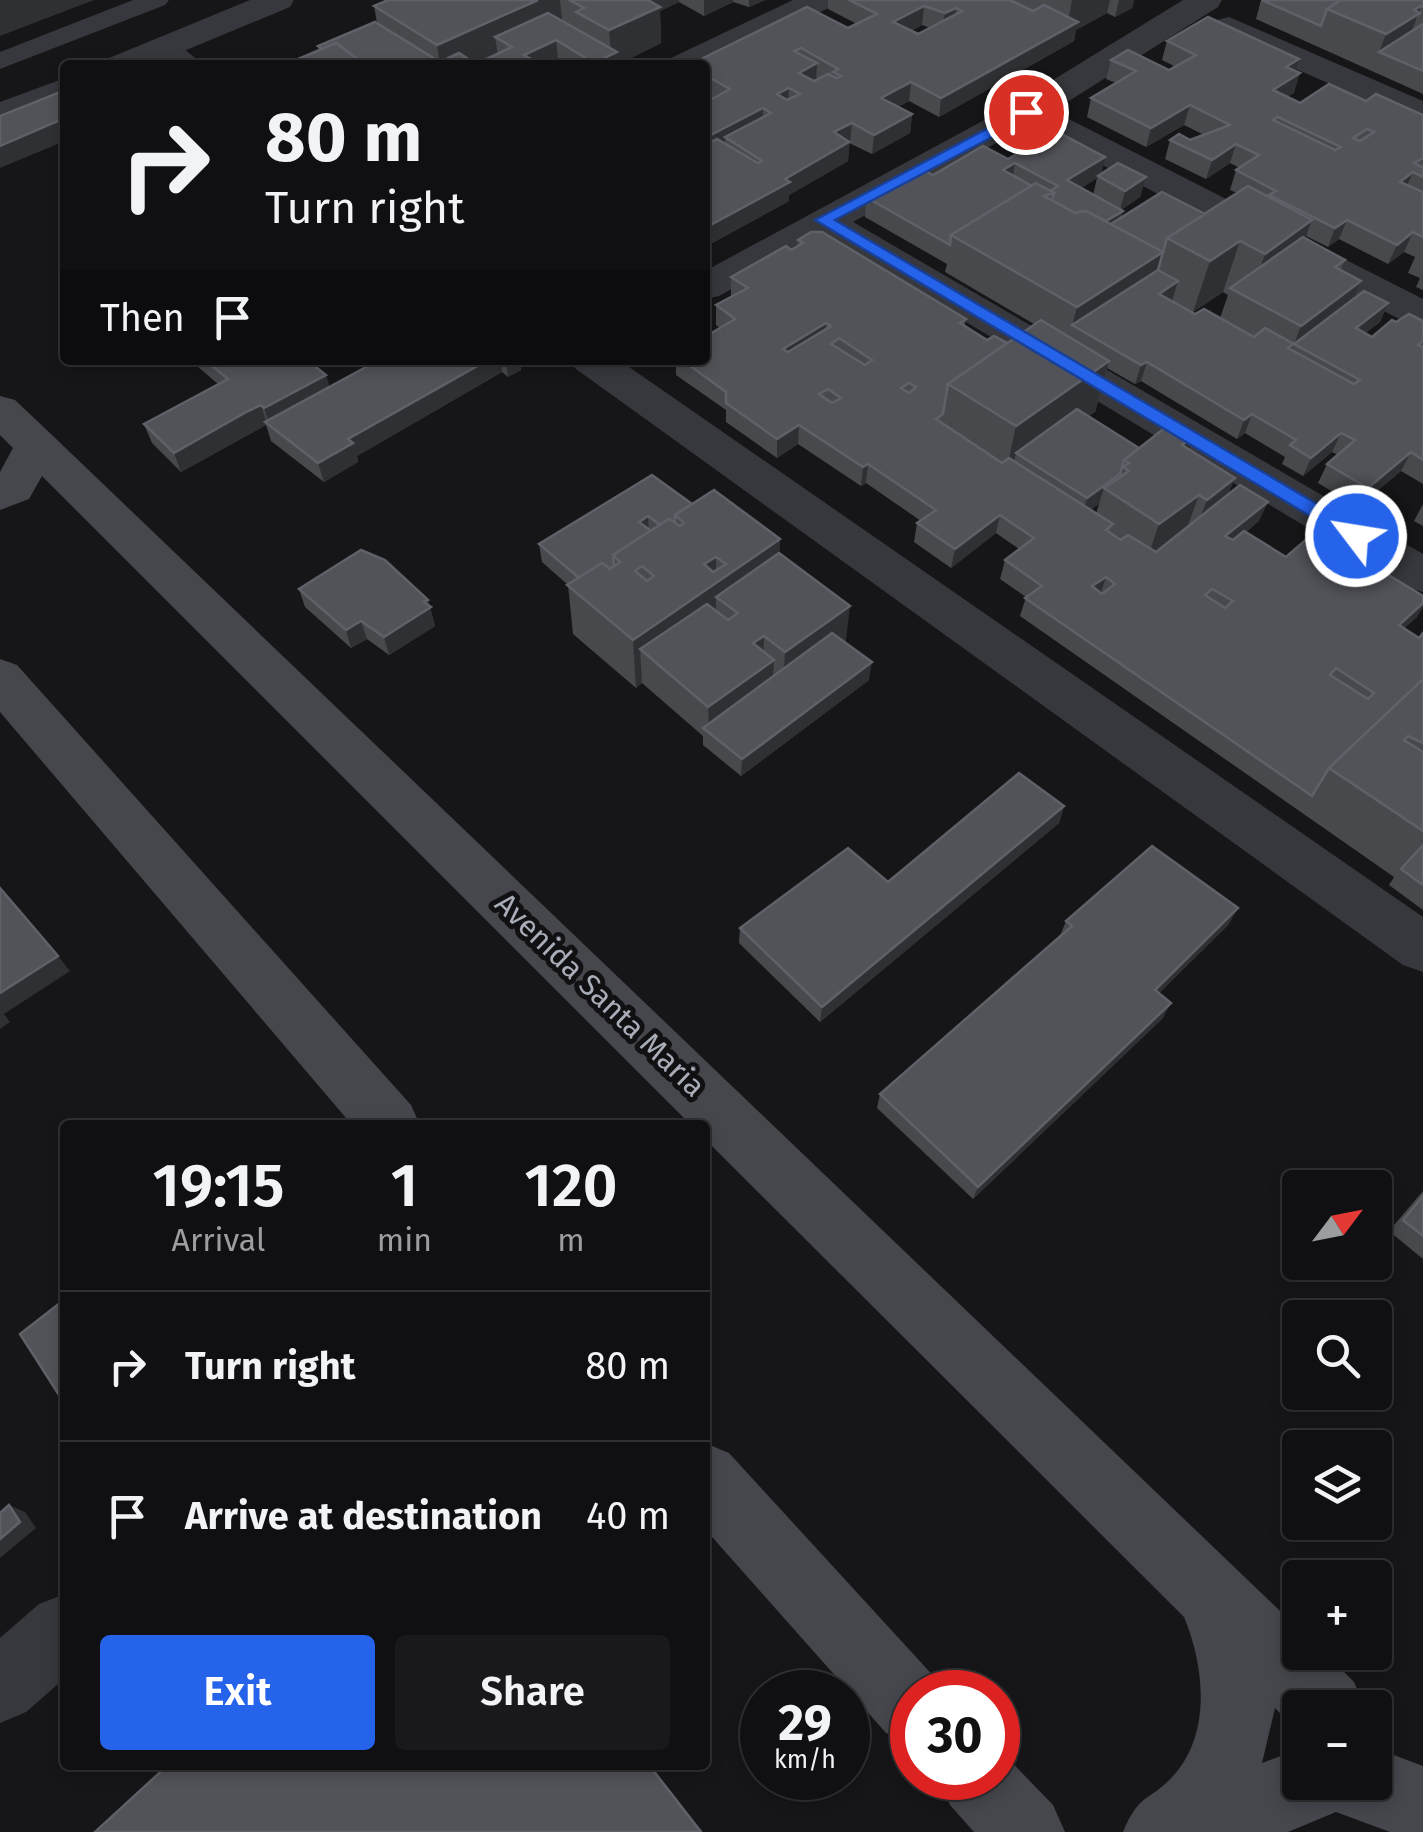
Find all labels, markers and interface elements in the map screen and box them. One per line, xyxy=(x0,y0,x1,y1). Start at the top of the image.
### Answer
pin xyxy=(984,70,1069,155)
icon: arrive xyxy=(999,85,1054,140)
text: 80 m xyxy=(265,96,422,180)
icon: right xyxy=(100,100,230,230)
text: Turn right xyxy=(265,181,464,235)
icon: arrive xyxy=(205,290,260,345)
text: Then xyxy=(100,295,185,341)
position arrow xyxy=(1304,484,1408,588)
street label: Avenida Santa Maria xyxy=(488,886,712,1104)
text: 19:15 xyxy=(153,1150,284,1222)
text: 1 xyxy=(391,1150,418,1222)
text: 120 xyxy=(525,1150,617,1222)
north arrow xyxy=(1282,1170,1392,1280)
map controls xyxy=(1282,1170,1392,1800)
text: Arrival xyxy=(172,1221,265,1259)
text: min xyxy=(377,1221,432,1259)
text: m xyxy=(557,1221,585,1259)
button: search xyxy=(1282,1300,1392,1410)
icon: right xyxy=(100,1339,155,1394)
text: Turn right xyxy=(185,1343,355,1389)
text: 80 m xyxy=(585,1343,670,1389)
button: layers xyxy=(1282,1430,1392,1540)
icon: arrive xyxy=(100,1489,155,1544)
text: Arrive at destination xyxy=(185,1493,542,1539)
text: 40 m xyxy=(586,1493,670,1539)
button: + xyxy=(1282,1560,1392,1670)
button: Exit xyxy=(100,1635,375,1750)
button: Share xyxy=(395,1635,670,1750)
speed limit sign: 30 xyxy=(890,1670,1020,1800)
button: − xyxy=(1282,1690,1392,1800)
text: 29 xyxy=(778,1693,832,1753)
text: km/h xyxy=(774,1745,836,1775)

